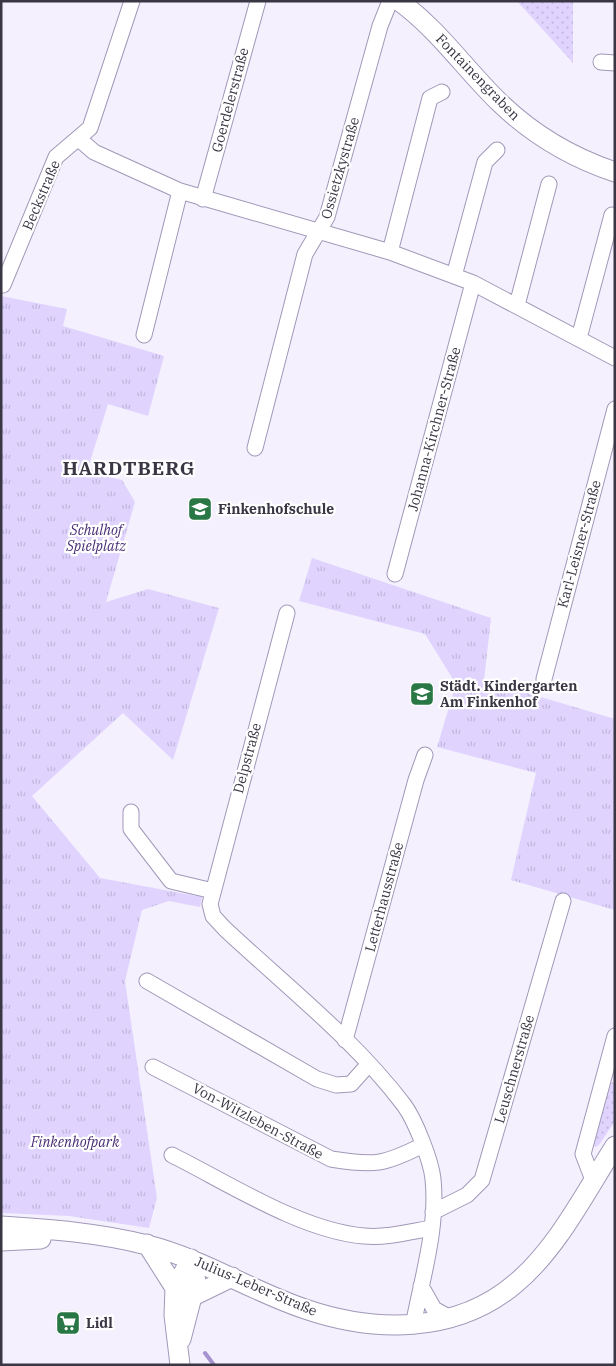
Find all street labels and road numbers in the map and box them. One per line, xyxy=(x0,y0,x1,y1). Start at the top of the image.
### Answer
street label: Fontainengraben xyxy=(432,30,524,124)
street label: Goerdelerstraße xyxy=(207,46,253,154)
street label: Ossietzkystraße xyxy=(317,115,363,221)
street label: Beckstraße xyxy=(18,157,64,233)
street label: Johanna-Kirchner-Straße xyxy=(403,345,465,513)
street label: Karl-Leisner-Straße xyxy=(553,478,605,610)
street label: Delpstraße xyxy=(229,721,265,795)
street label: Letterhausstraße xyxy=(361,840,407,954)
street label: Leuschnerstraße xyxy=(490,1013,538,1125)
street label: Von-Witzleben-Straße xyxy=(189,1079,327,1163)
street label: Julius-Leber-Straße xyxy=(192,1252,320,1320)

